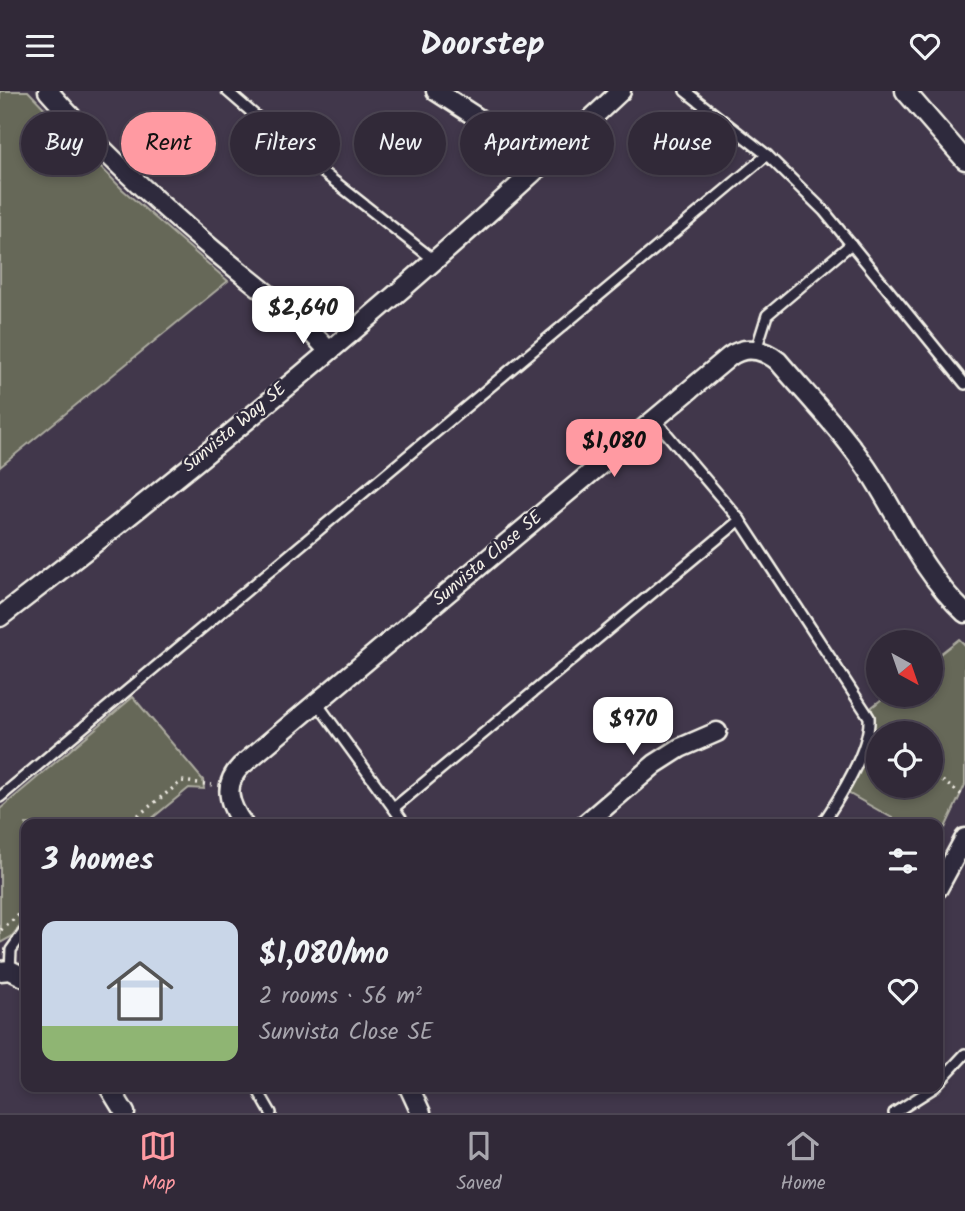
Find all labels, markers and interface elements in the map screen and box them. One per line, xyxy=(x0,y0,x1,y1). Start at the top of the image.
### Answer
text: Doorstep xyxy=(420,20,545,71)
icon: menu xyxy=(21,27,59,65)
icon: heart xyxy=(906,27,944,65)
chip: Buy xyxy=(21,112,107,175)
chip: Rent xyxy=(121,112,216,175)
chip: Filters xyxy=(230,112,340,175)
chip: New xyxy=(354,112,446,175)
chip: Apartment xyxy=(460,112,614,175)
chip: House xyxy=(628,112,736,175)
pin: $2,640 xyxy=(246,287,360,346)
text: $2,640 xyxy=(268,291,338,327)
street label: Sunvista Way SE xyxy=(177,375,294,480)
pin: $1,080 xyxy=(557,419,671,479)
text: $1,080 xyxy=(582,424,646,460)
street label: Sunvista Close SE xyxy=(426,504,550,614)
north arrow xyxy=(866,630,943,707)
map controls xyxy=(866,630,943,798)
pin: $970 xyxy=(592,697,674,757)
text: $970 xyxy=(609,702,657,738)
button: locate xyxy=(866,721,943,798)
text: 3 homes xyxy=(42,837,154,885)
icon: filters xyxy=(884,842,922,880)
text: $1,080/mo xyxy=(259,931,389,979)
icon: home xyxy=(98,949,182,1033)
icon: heart xyxy=(884,972,922,1010)
text: 2 rooms · 56 m² xyxy=(259,979,422,1015)
text: Sunvista Close SE xyxy=(259,1015,433,1051)
tab: Map xyxy=(139,1127,177,1199)
tab: Saved xyxy=(456,1127,502,1199)
tab: Home xyxy=(780,1127,826,1199)

